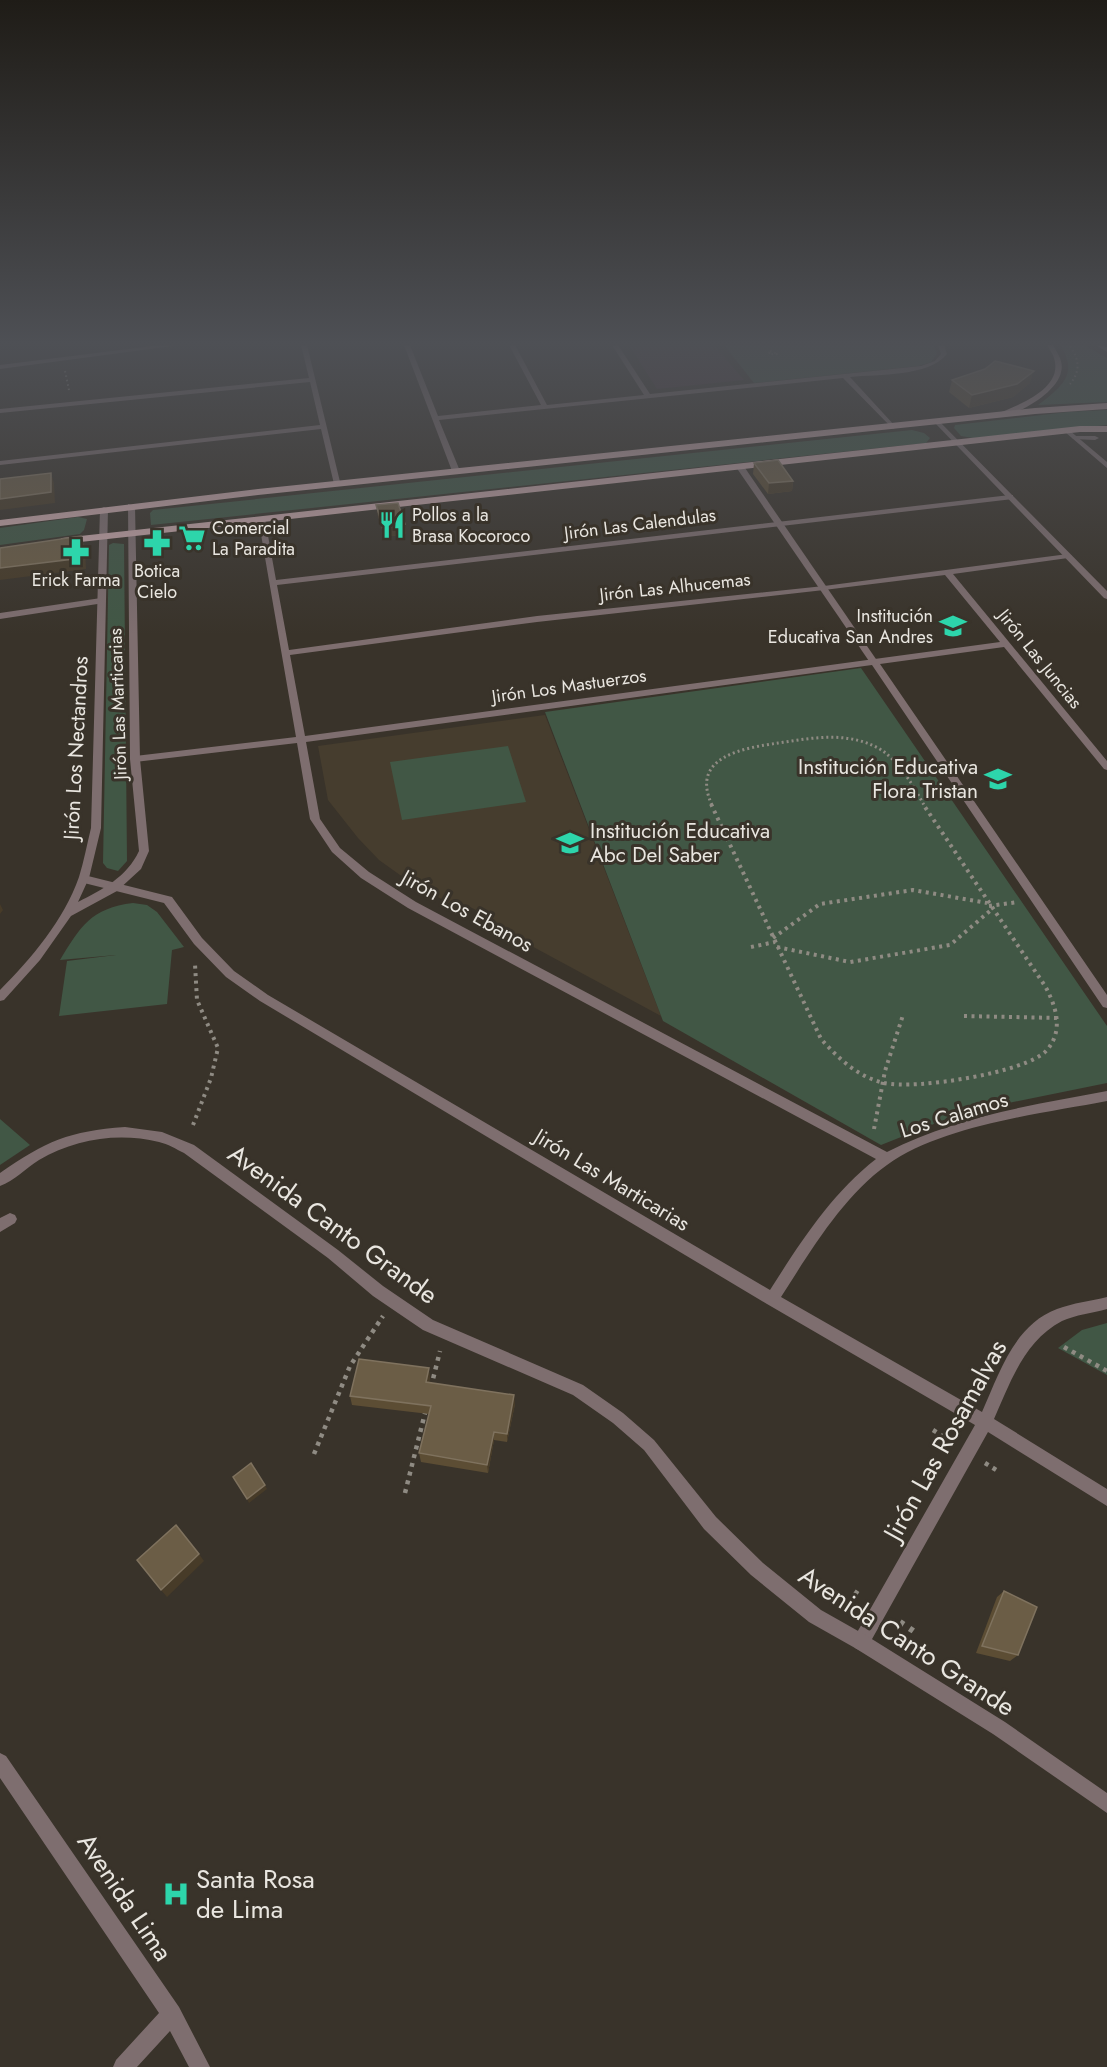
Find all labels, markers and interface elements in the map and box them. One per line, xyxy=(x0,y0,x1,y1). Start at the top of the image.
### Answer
place label: Pollos a la Brasa Kocoroco xyxy=(412,502,530,549)
street label: Jirón Las Calendulas xyxy=(561,502,717,546)
restaurant icon: Pollos a la Brasa Kocoroco xyxy=(377,510,407,540)
place label: Comercial La Paradita xyxy=(212,515,295,562)
supermarket icon: Comercial La Paradita xyxy=(177,523,207,553)
pharmacy icon: Botica Cielo xyxy=(142,528,172,558)
pharmacy icon: Erick Farma xyxy=(61,537,91,567)
place label: Botica Cielo xyxy=(134,558,180,605)
street label: Jirón Las Alhucemas xyxy=(596,566,752,608)
place label: Erick Farma xyxy=(32,567,120,593)
street label: Jirón Las Juncias xyxy=(990,602,1088,714)
place label: Institución Educativa San Andres xyxy=(768,603,933,650)
school or university icon: Institución Educativa San Andres xyxy=(938,611,968,641)
street label: Jirón Las Marticarias xyxy=(102,628,134,782)
street label: Jirón Los Nectandros xyxy=(56,655,96,844)
street label: Jirón Los Mastuerzos xyxy=(488,662,648,710)
place label: Institución Educativa Flora Tristan xyxy=(798,752,978,806)
school or university icon: Institución Educativa Flora Tristan xyxy=(983,764,1013,794)
place label: Institución Educativa Abc Del Saber xyxy=(590,816,770,870)
school or university icon: Institución Educativa Abc Del Saber xyxy=(555,828,585,858)
street label: Jirón Los Ebanos xyxy=(393,861,538,960)
street label: Los Calamos xyxy=(896,1084,1012,1146)
street label: Jirón Las Marticarias xyxy=(526,1120,695,1238)
street label: Avenida Canto Grande xyxy=(220,1135,446,1313)
street label: Jirón Las Rosamalvas xyxy=(872,1333,1016,1550)
street label: Avenida Canto Grande xyxy=(791,1557,1023,1725)
street label: Avenida Lima xyxy=(68,1825,182,1969)
place label: Santa Rosa de Lima xyxy=(196,1860,315,1928)
hospital icon: Santa Rosa de Lima xyxy=(161,1879,191,1909)

